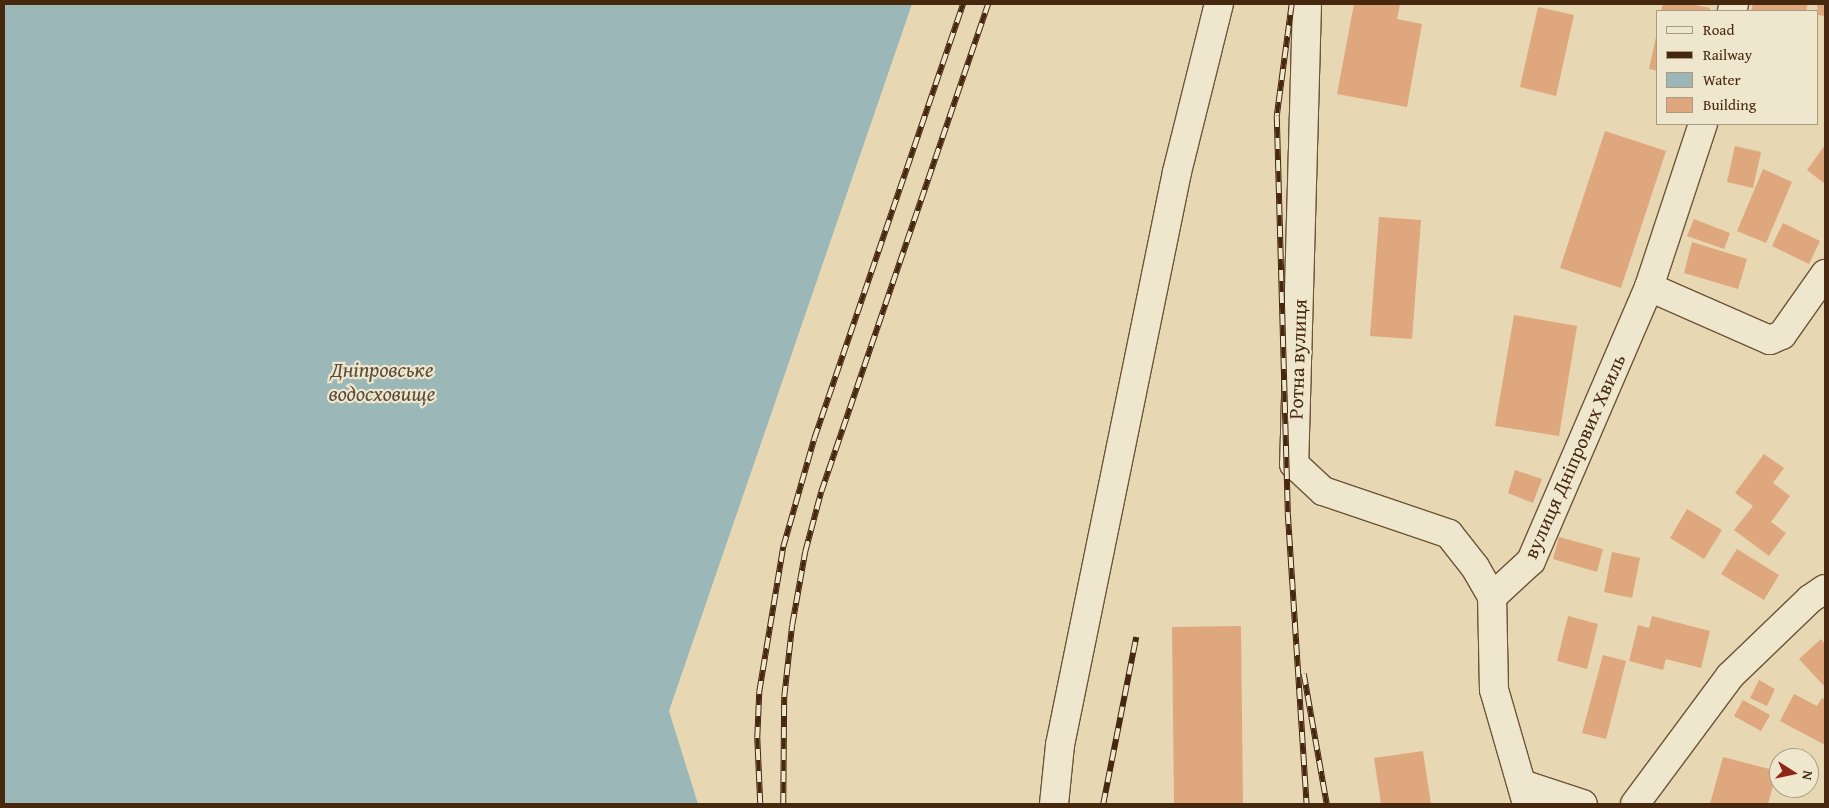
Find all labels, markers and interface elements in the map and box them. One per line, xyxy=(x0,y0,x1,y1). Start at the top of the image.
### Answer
legend xyxy=(1656,10,1819,125)
text: Road xyxy=(1703,19,1734,40)
text: Railway xyxy=(1703,44,1752,65)
text: Water xyxy=(1703,69,1741,90)
text: Building xyxy=(1703,94,1756,115)
street label: Ротна вулиця xyxy=(1283,298,1311,420)
street label: вулиця Дніпрових Хвиль xyxy=(1518,350,1630,562)
water label: Дніпровське водосховище xyxy=(329,357,435,407)
north arrow xyxy=(1769,748,1819,798)
text: N xyxy=(1797,769,1818,782)

